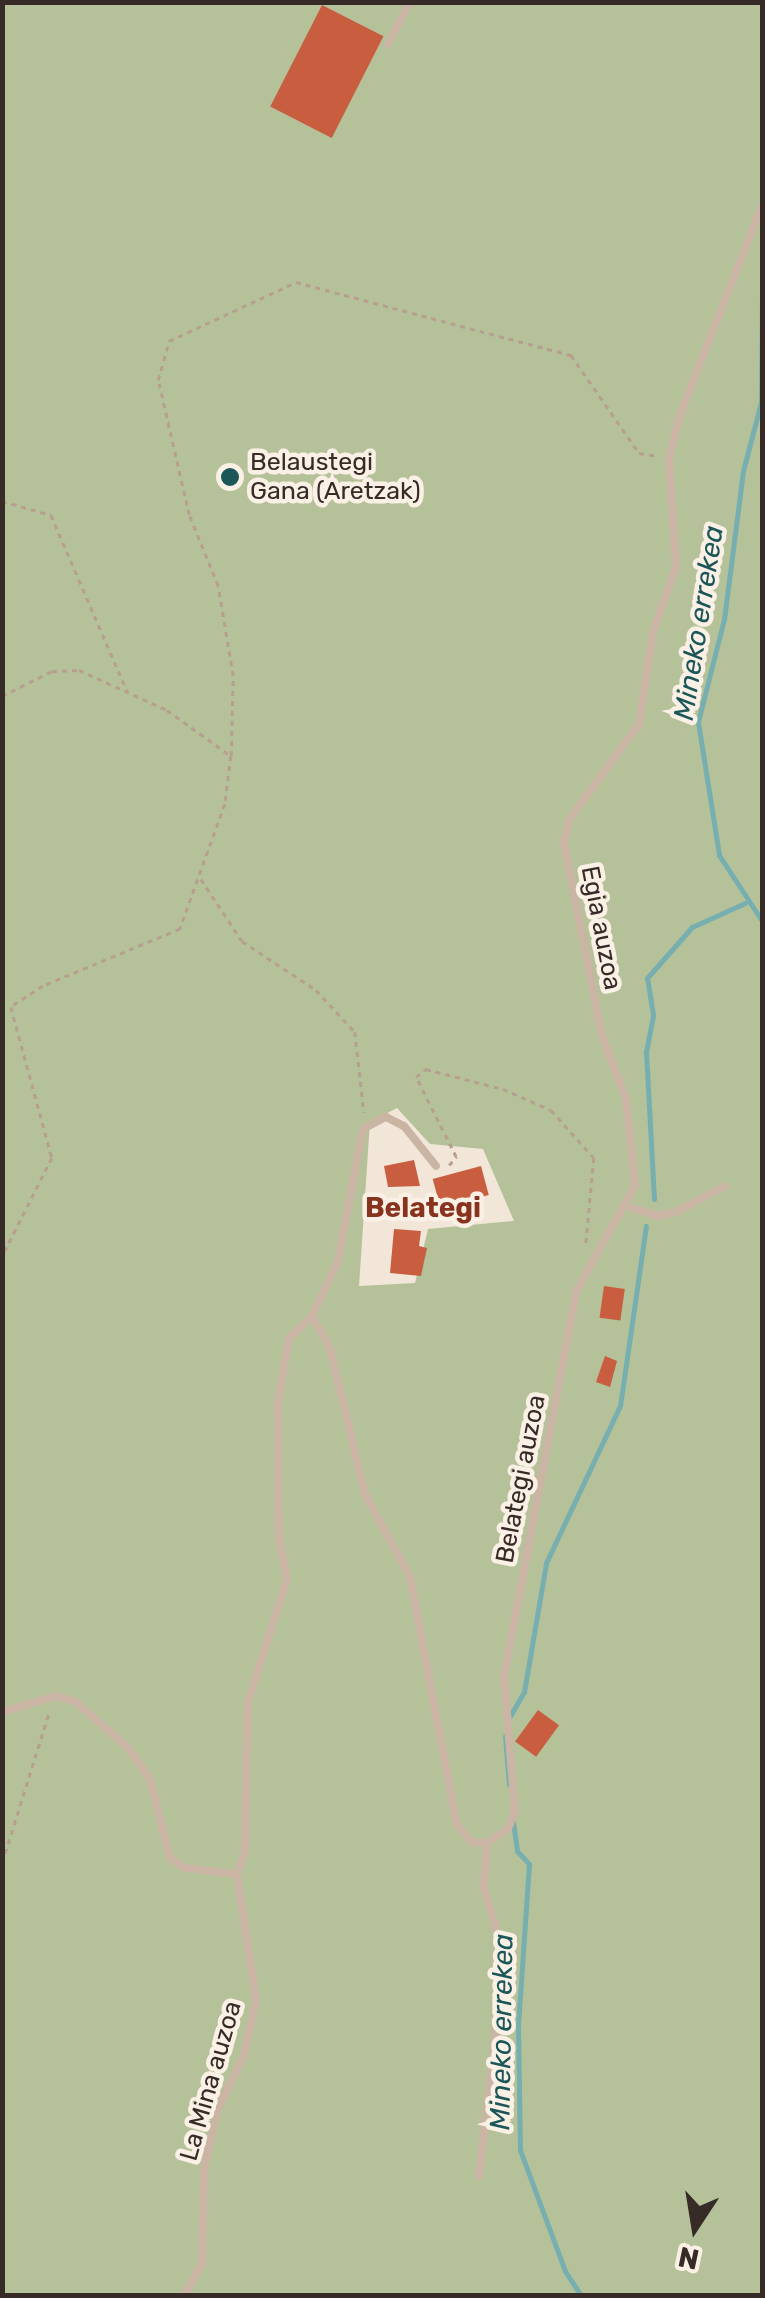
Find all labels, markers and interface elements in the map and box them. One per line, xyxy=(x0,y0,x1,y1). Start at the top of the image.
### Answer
place label: Belaustegi Gana (Aretzak) xyxy=(250,448,421,507)
marker: Belaustegi Gana (Aretzak) xyxy=(219,466,241,488)
water label: Mineko errekea xyxy=(667,523,731,723)
street label: Egia auzoa xyxy=(574,864,628,992)
district label: Belategi xyxy=(365,1191,481,1225)
street label: Belategi auzoa xyxy=(490,1392,552,1566)
water label: Mineko errekea xyxy=(483,1933,521,2131)
street label: La Mina auzoa xyxy=(174,1998,248,2164)
north arrow xyxy=(645,2178,745,2278)
text: N xyxy=(675,2240,702,2276)

